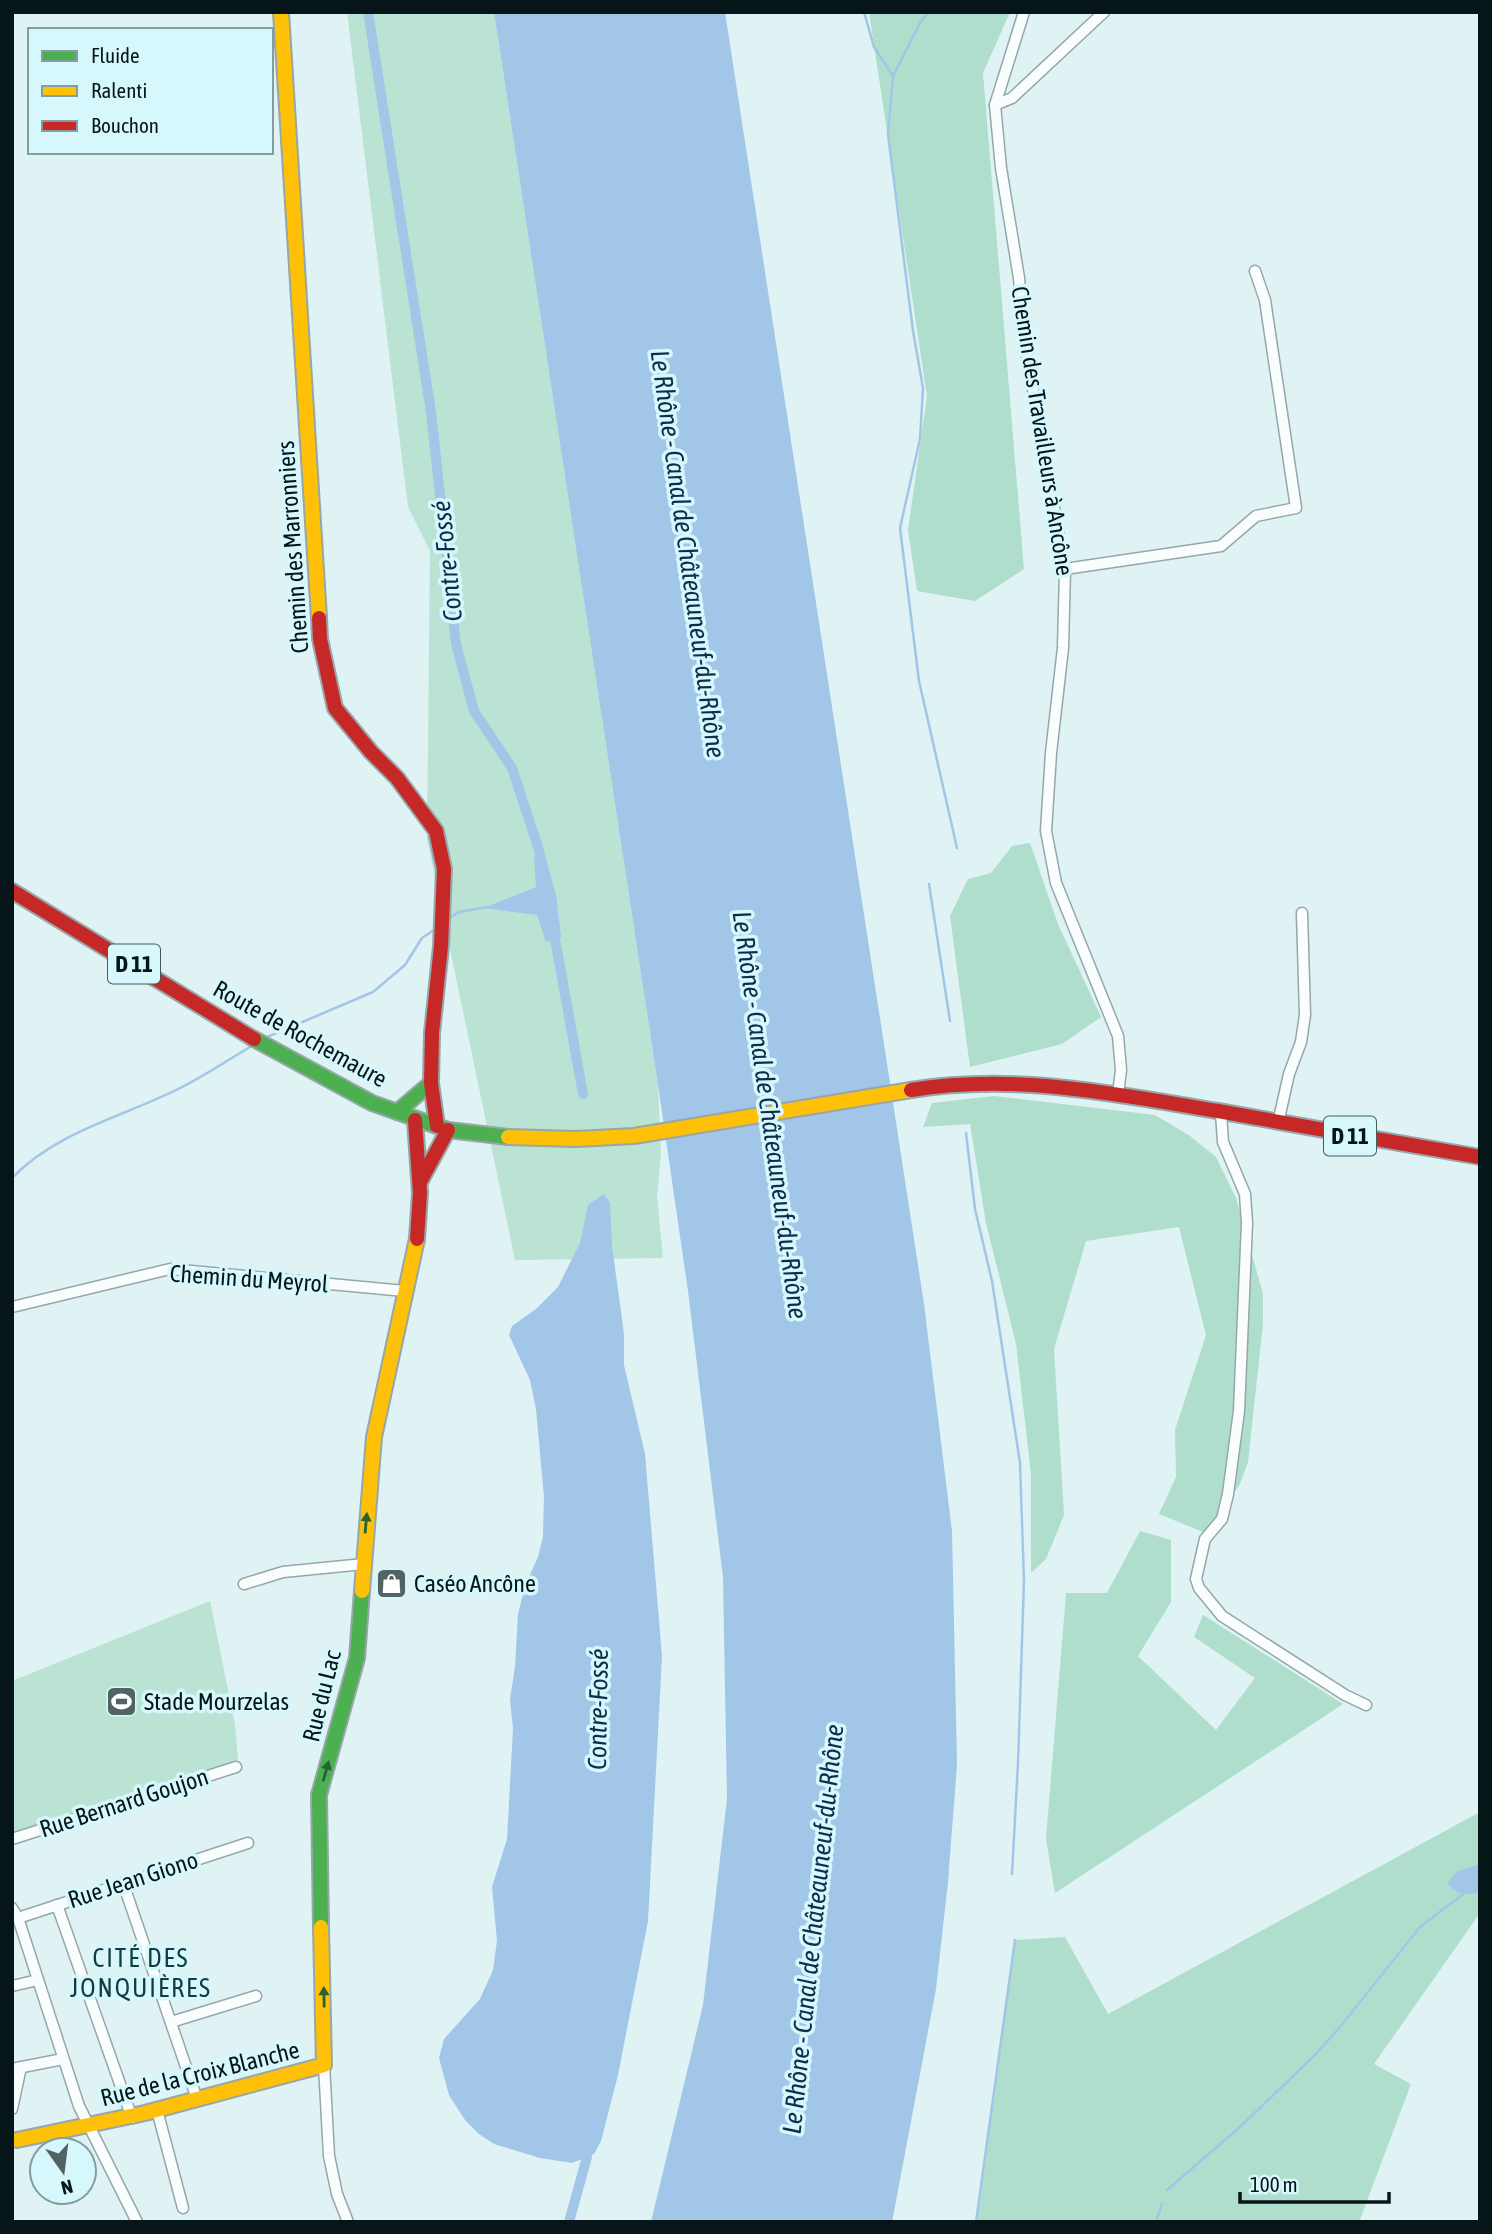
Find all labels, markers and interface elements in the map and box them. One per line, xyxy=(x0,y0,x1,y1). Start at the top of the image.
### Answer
legend xyxy=(28,28,273,154)
text: Fluide xyxy=(91,43,140,67)
text: Ralenti xyxy=(91,78,147,102)
text: Bouchon xyxy=(91,113,159,137)
street label: Chemin des Travailleurs à Ancône xyxy=(1006,284,1079,578)
water label: Le Rhône - Canal de Châteauneuf-du-Rhône xyxy=(644,348,732,760)
street label: Chemin des Marronniers xyxy=(272,440,313,654)
water label: Contre-Fossé xyxy=(426,499,468,623)
water label: Le Rhône - Canal de Châteauneuf-du-Rhône xyxy=(726,909,814,1321)
road number: D 11 xyxy=(108,945,160,984)
street label: Route de Rochemaure xyxy=(209,975,392,1092)
road number: D 11 xyxy=(1324,1116,1376,1156)
street label: Chemin du Meyrol xyxy=(169,1259,330,1298)
one-way arrow xyxy=(361,1512,372,1534)
shop icon: Caséo Ancône xyxy=(374,1567,408,1601)
place label: Caséo Ancône xyxy=(414,1570,536,1597)
street label: Rue du Lac xyxy=(297,1647,346,1744)
water label: Contre-Fossé xyxy=(582,1648,614,1770)
sports icon: Stade Mourzelas xyxy=(104,1685,138,1719)
place label: Stade Mourzelas xyxy=(144,1688,289,1715)
water label: Le Rhône - Canal de Châteauneuf-du-Rhône xyxy=(777,1723,849,2135)
one-way arrow xyxy=(322,1760,332,1781)
street label: Rue Bernard Goujon xyxy=(36,1763,212,1843)
street label: Rue Jean Giono xyxy=(65,1846,201,1913)
district label: CITÉ DES JONQUIÈRES xyxy=(70,1943,212,2003)
one-way arrow xyxy=(318,1986,330,2008)
street label: Rue de la Croix Blanche xyxy=(98,2036,302,2111)
north arrow xyxy=(28,2136,98,2206)
scale bar xyxy=(1240,2160,1389,2204)
text: 100 m xyxy=(1250,2172,1298,2196)
text: N xyxy=(59,2175,75,2200)

